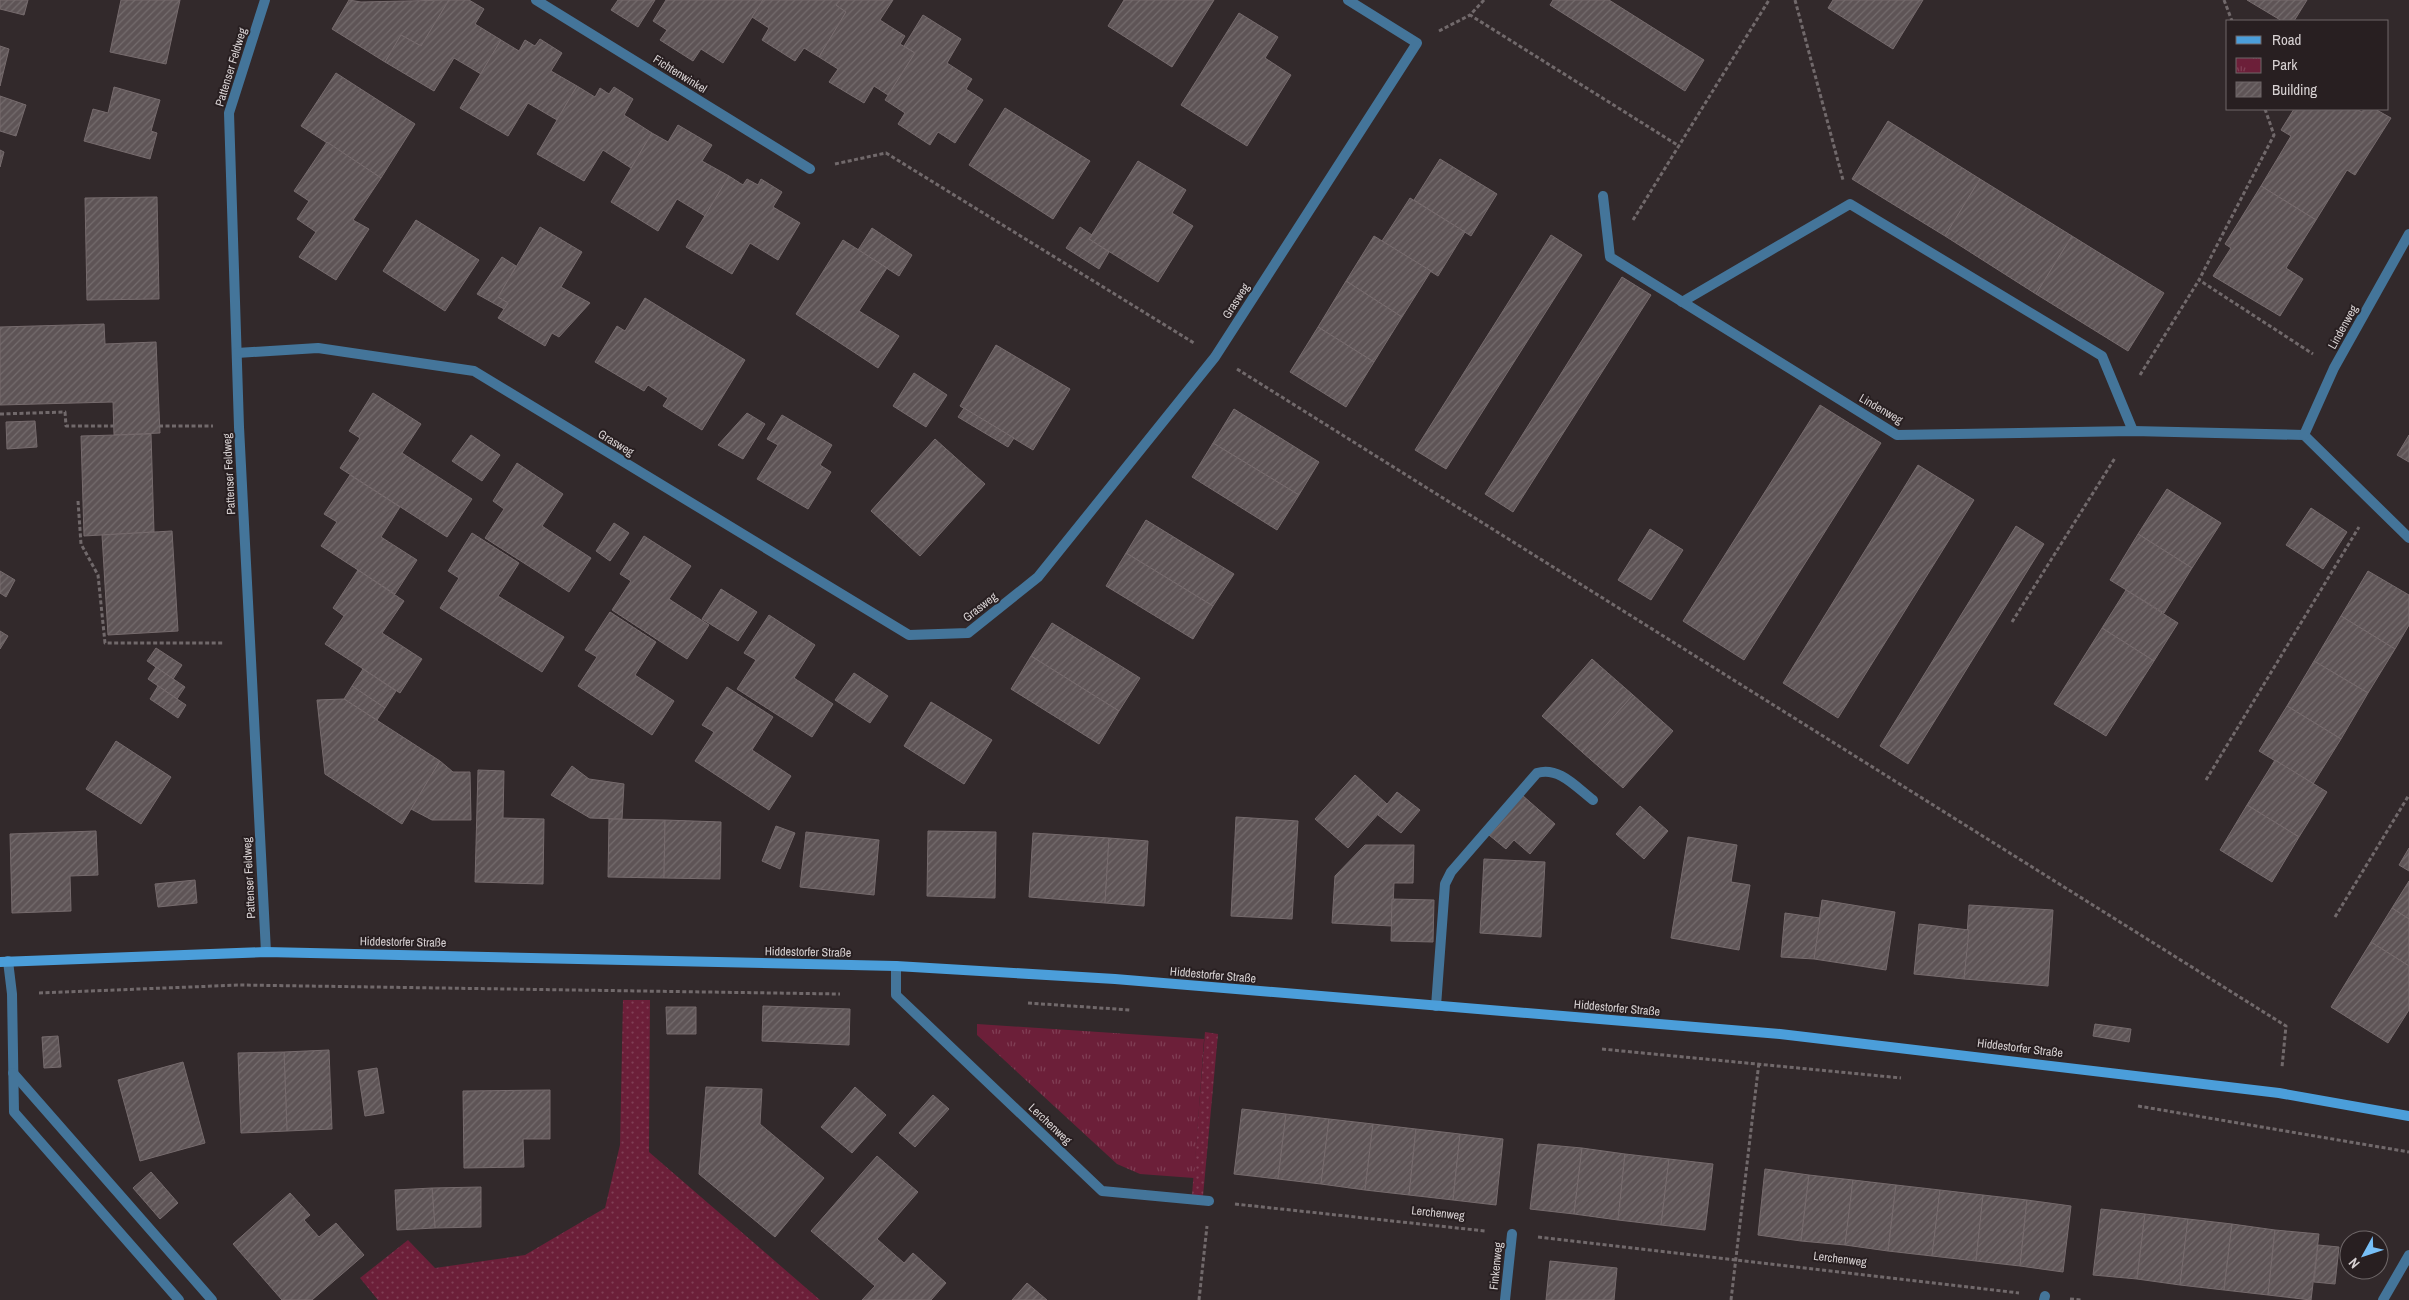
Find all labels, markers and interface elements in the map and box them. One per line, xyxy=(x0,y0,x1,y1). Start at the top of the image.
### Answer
legend xyxy=(2226,20,2389,110)
street label: Pattenser Feldweg xyxy=(211,25,251,108)
text: Road xyxy=(2272,29,2301,50)
street label: Fichtenwinkel xyxy=(650,51,710,97)
text: Park xyxy=(2272,54,2298,75)
text: Building xyxy=(2272,79,2317,100)
street label: Grasweg xyxy=(1219,280,1254,322)
street label: Lindenweg xyxy=(2324,302,2362,352)
street label: Lindenweg xyxy=(1856,390,1906,428)
street label: Grasweg xyxy=(595,426,637,460)
street label: Pattenser Feldweg xyxy=(219,432,239,515)
street label: Grasweg xyxy=(960,588,1001,625)
street label: Pattenser Feldweg xyxy=(239,836,259,919)
street label: Hiddestorfer Straße xyxy=(360,933,446,951)
street label: Hiddestorfer Straße xyxy=(765,943,851,961)
street label: Hiddestorfer Straße xyxy=(1169,963,1257,987)
street label: Hiddestorfer Straße xyxy=(1573,996,1661,1020)
street label: Hiddestorfer Straße xyxy=(1976,1035,2064,1061)
street label: Lerchenweg xyxy=(1025,1100,1075,1148)
street label: Lerchenweg xyxy=(1411,1202,1466,1224)
north arrow xyxy=(2339,1230,2389,1280)
street label: Finkenweg xyxy=(1486,1241,1507,1291)
street label: Lerchenweg xyxy=(1812,1248,1868,1270)
text: N xyxy=(2344,1254,2364,1272)

